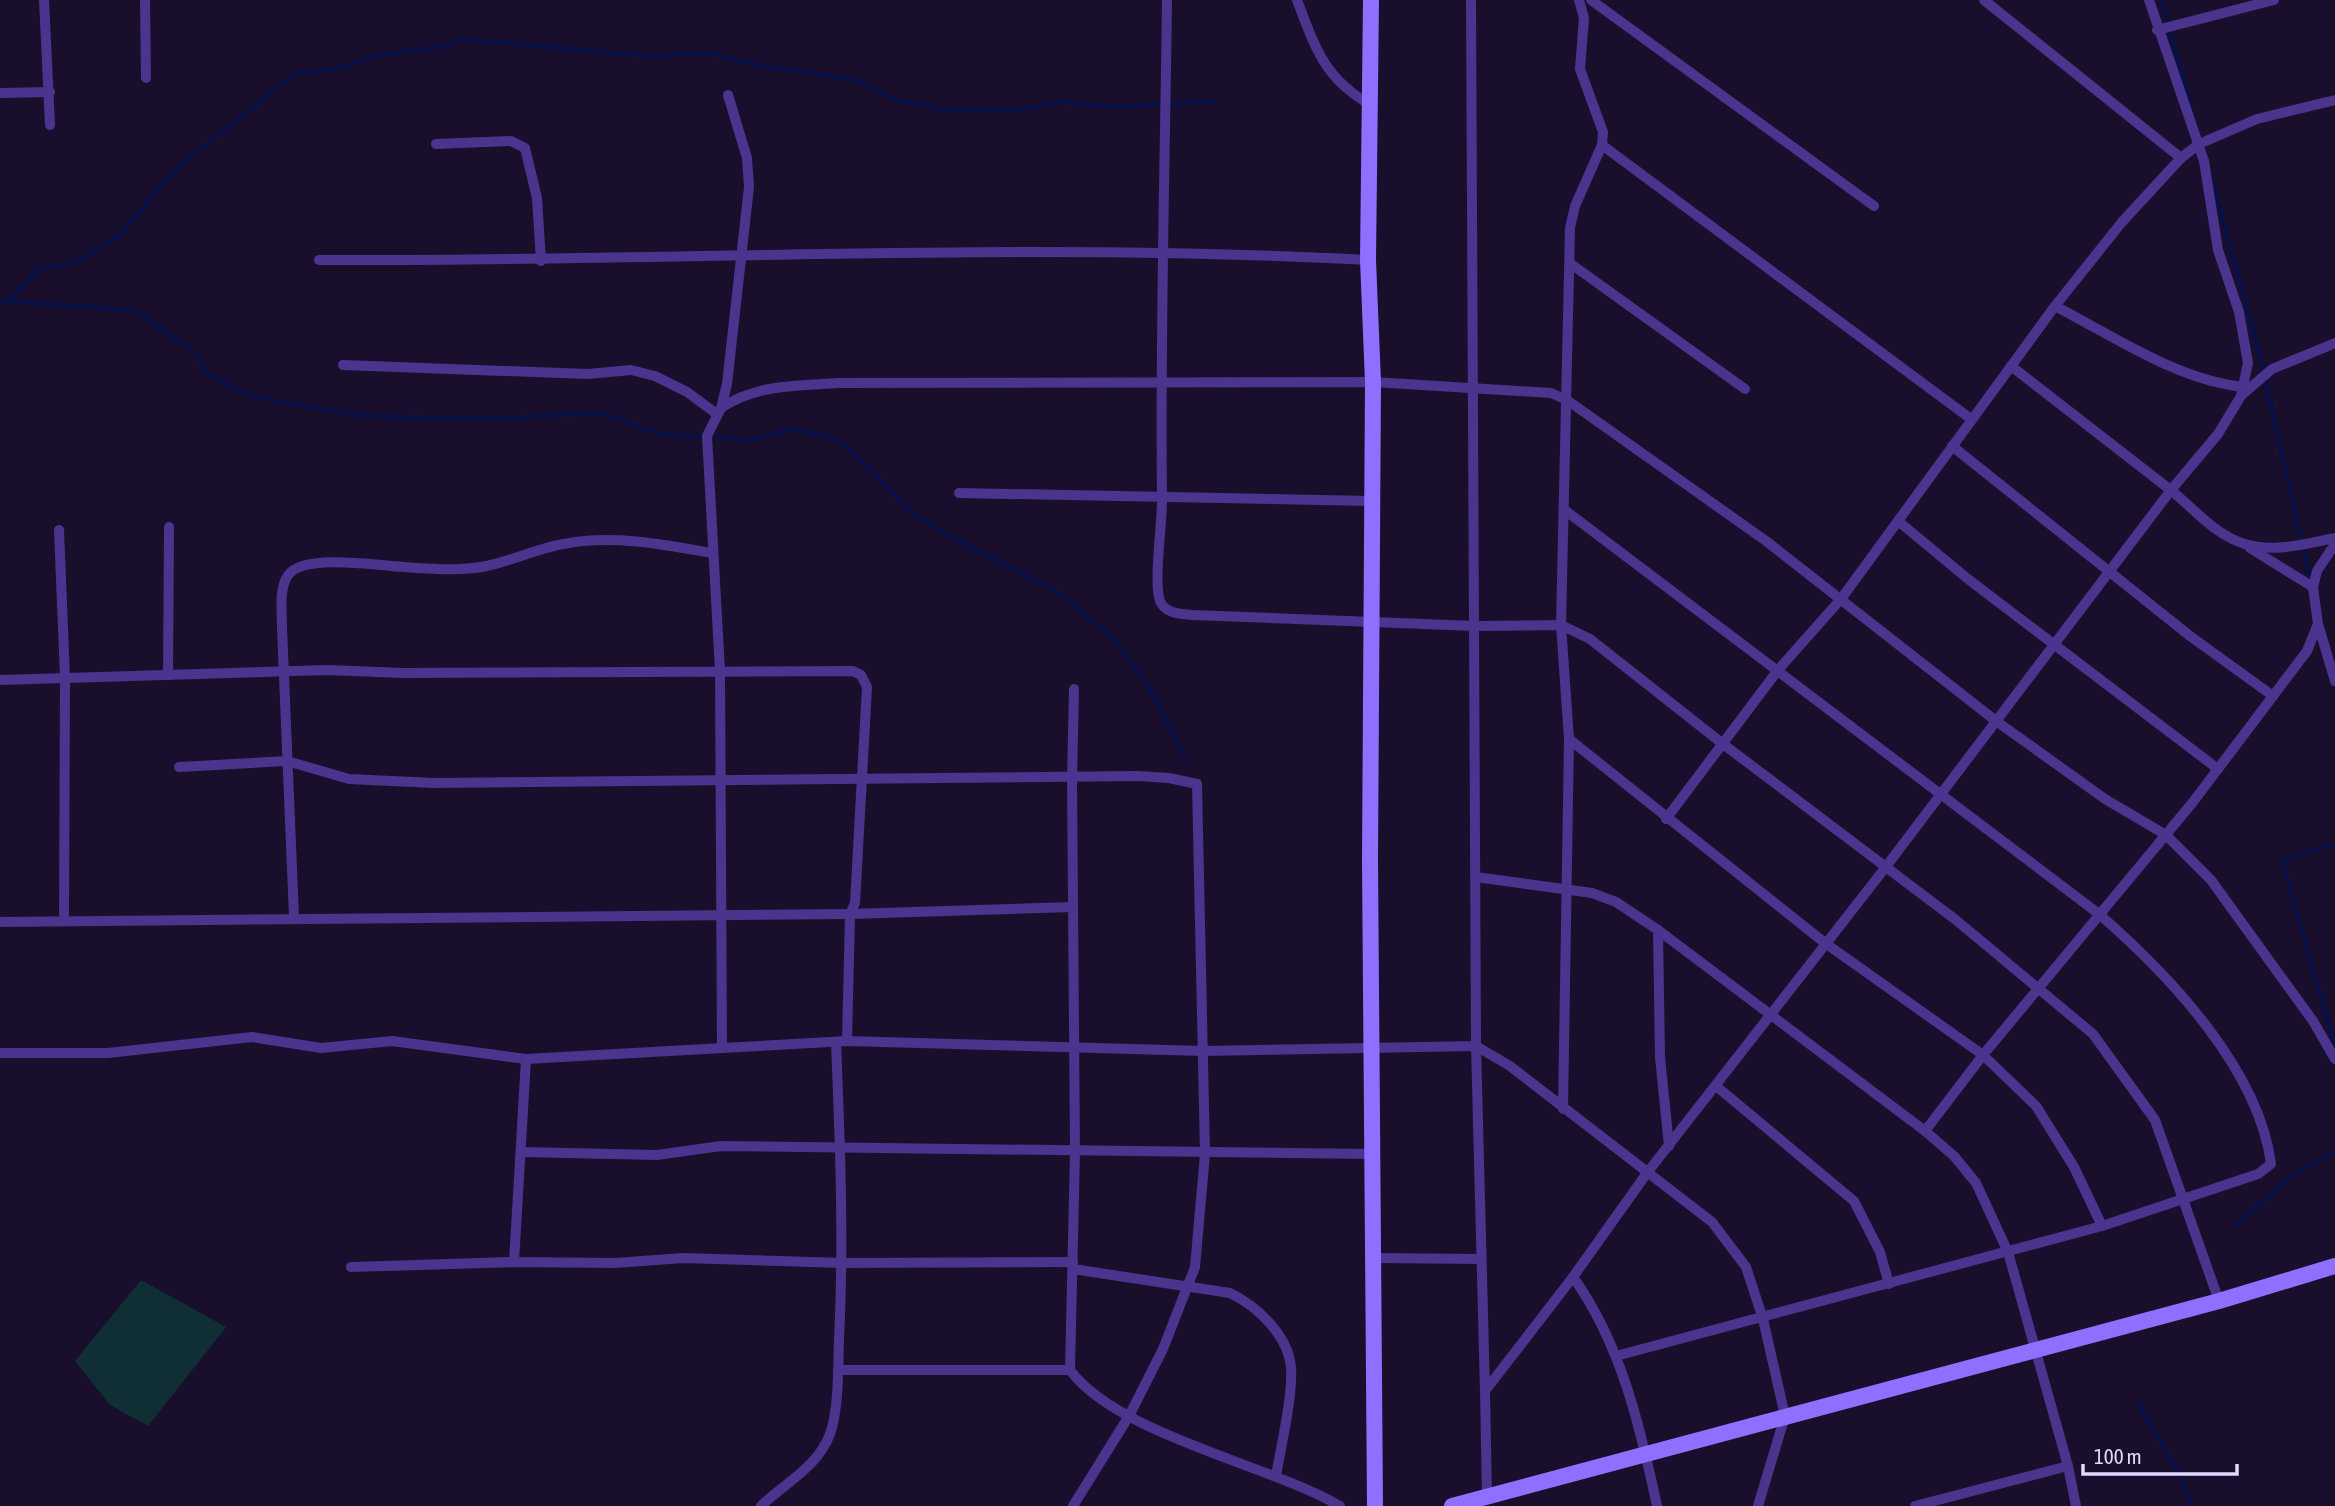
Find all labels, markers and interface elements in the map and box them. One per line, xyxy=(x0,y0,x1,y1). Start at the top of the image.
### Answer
scale bar xyxy=(2083,1432,2237,1476)
text: 100 m xyxy=(2094,1444,2142,1468)

